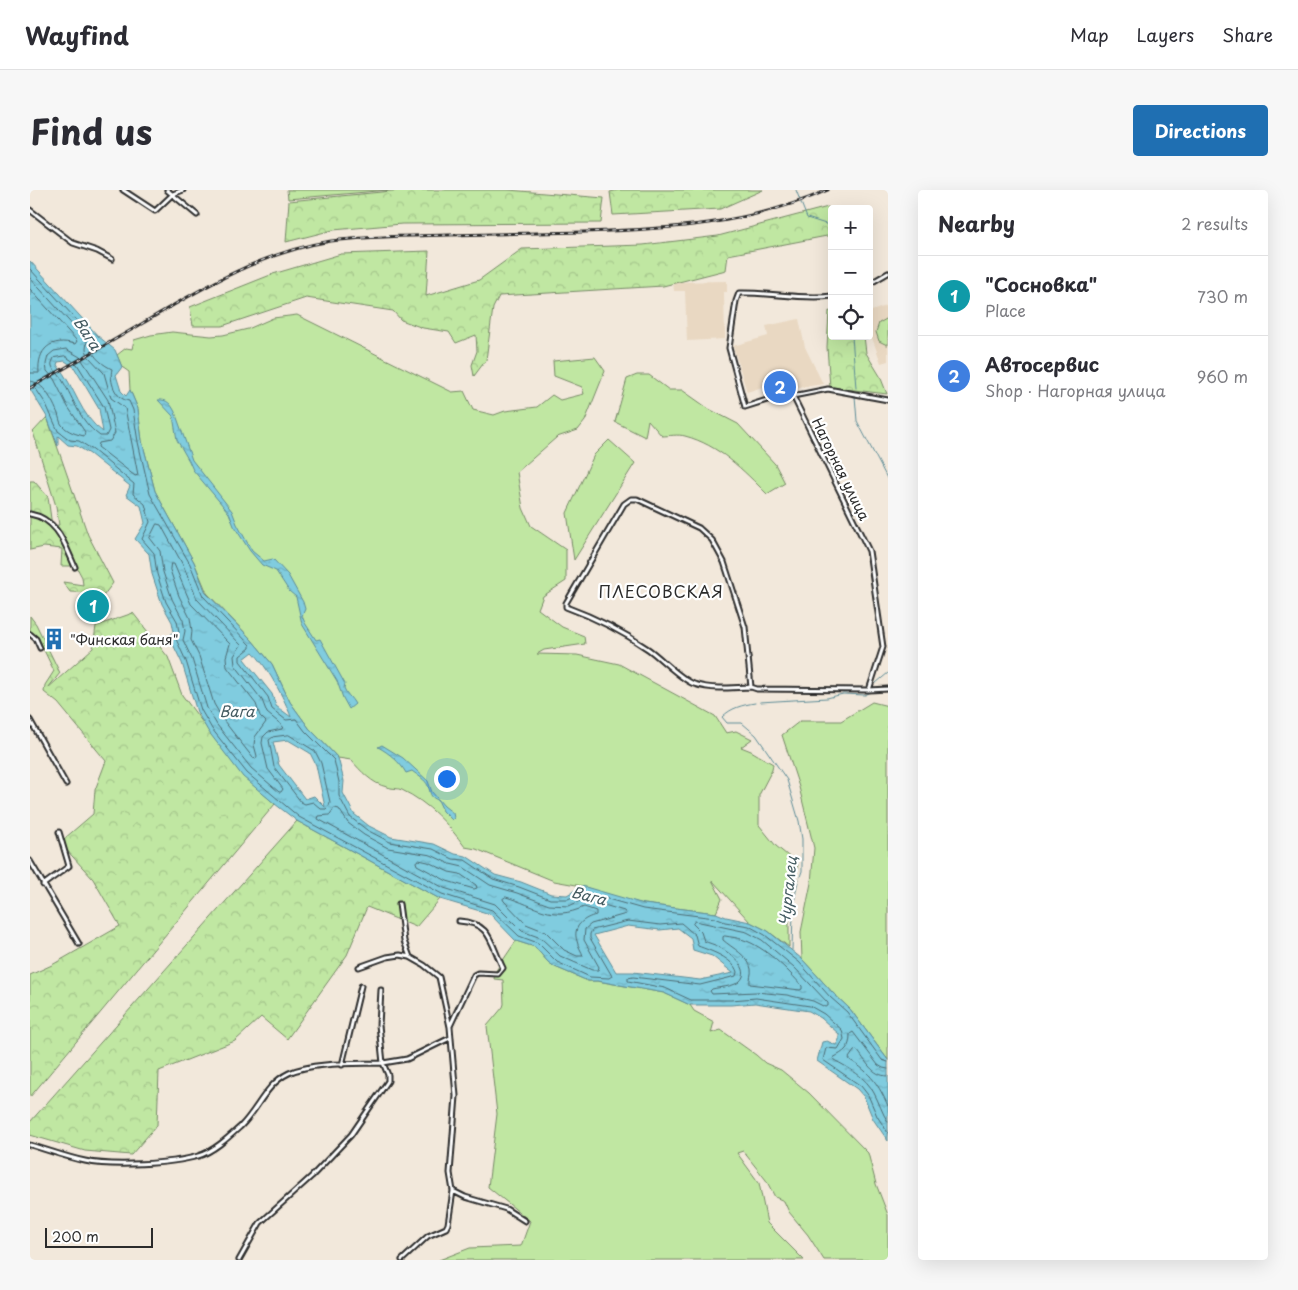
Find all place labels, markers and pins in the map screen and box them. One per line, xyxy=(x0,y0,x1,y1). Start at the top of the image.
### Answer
pin: 2 xyxy=(764,368,796,406)
pin: 1 xyxy=(77,587,109,625)
building icon: "Финская баня" xyxy=(41,626,67,652)
place label: "Финская баня" xyxy=(70,629,178,650)

